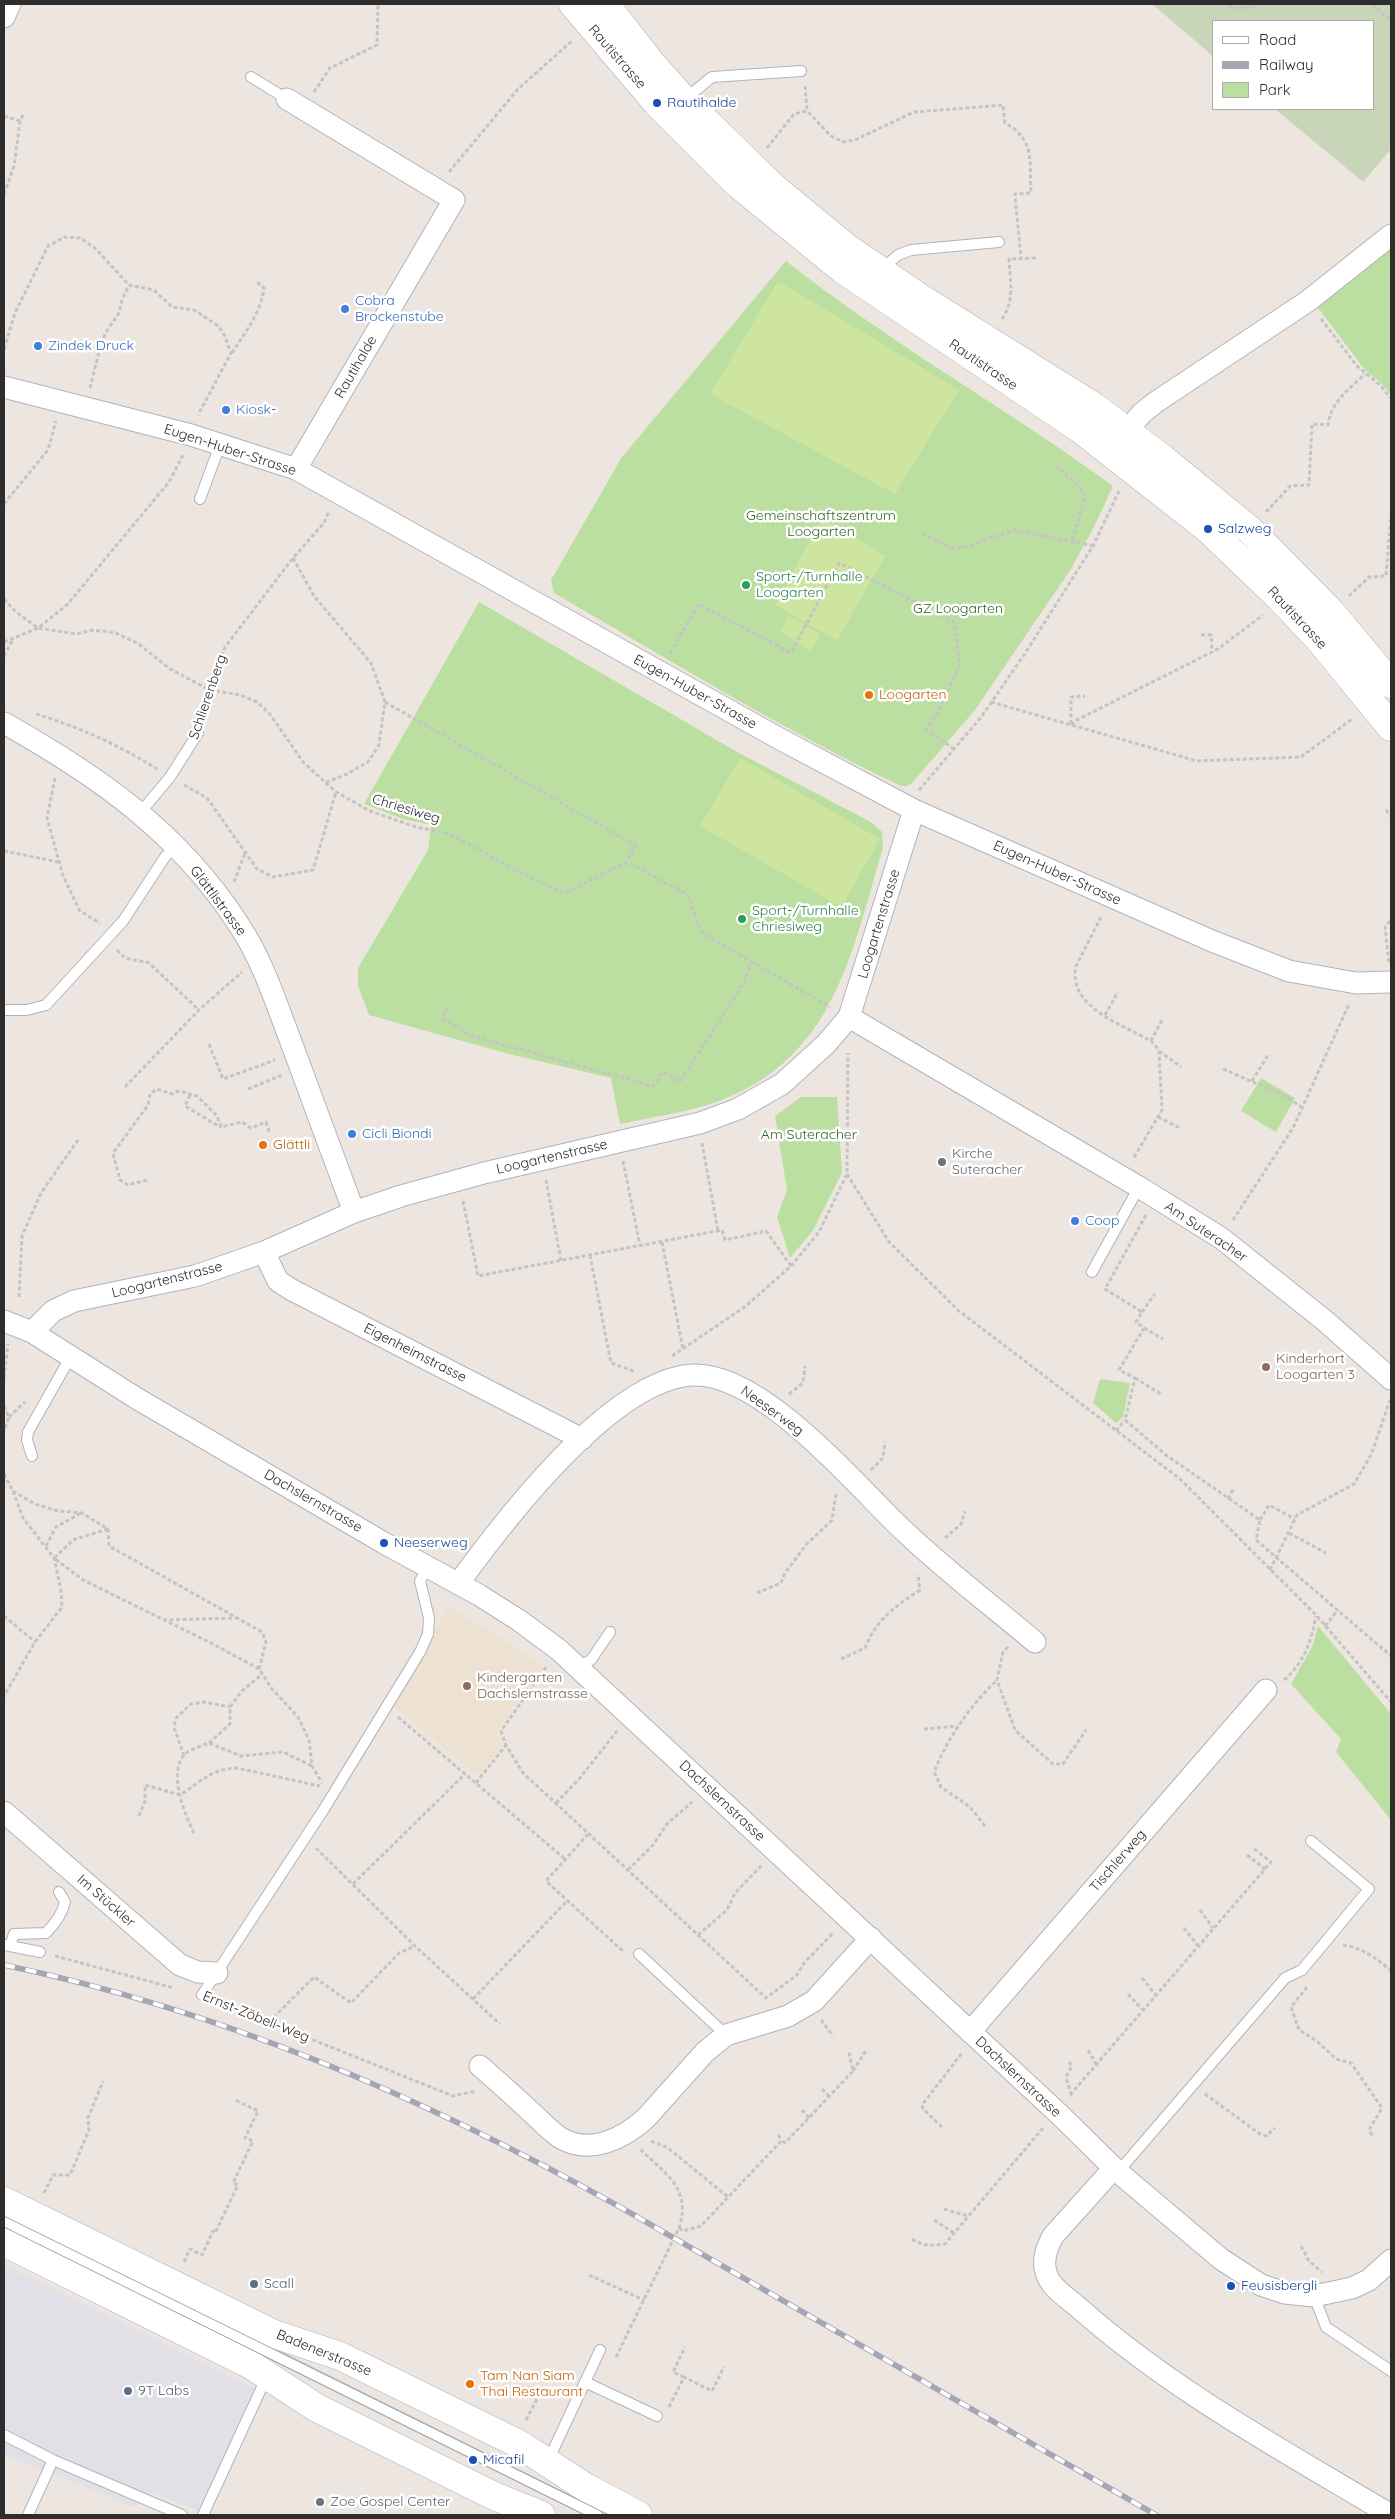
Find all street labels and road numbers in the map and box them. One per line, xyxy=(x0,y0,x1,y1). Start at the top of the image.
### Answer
street label: Rautistrasse xyxy=(585,21,649,93)
street label: Rautihalde xyxy=(331,333,381,401)
street label: Rautistrasse xyxy=(945,336,1021,394)
street label: Eugen-Huber-Strasse xyxy=(162,421,298,479)
street label: Rautistrasse xyxy=(1264,583,1330,653)
street label: Eugen-Huber-Strasse xyxy=(630,651,760,733)
street label: Schlierenberg xyxy=(186,652,230,742)
street label: Chriesiweg xyxy=(370,791,442,827)
street label: Eugen-Huber-Strasse xyxy=(990,837,1124,909)
street label: Glättlistrasse xyxy=(186,863,250,939)
street label: Loogartenstrasse xyxy=(854,867,904,981)
street label: Loogartenstrasse xyxy=(495,1136,609,1178)
street label: Am Suteracher xyxy=(1161,1198,1251,1266)
street label: Loogartenstrasse xyxy=(110,1258,224,1302)
street label: Eigenheimstrasse xyxy=(361,1320,469,1386)
street label: Neeserweg xyxy=(737,1383,807,1439)
street label: Dachslernstrasse xyxy=(261,1466,365,1536)
street label: Dachslernstrasse xyxy=(676,1757,768,1845)
street label: Tischlerweg xyxy=(1086,1826,1150,1896)
street label: Im Stückler xyxy=(73,1871,139,1931)
street label: Ernst-Zöbeli-Weg xyxy=(200,1988,312,2046)
street label: Dachslernstrasse xyxy=(972,2033,1064,2121)
street label: Badenerstrasse xyxy=(274,2326,374,2380)

